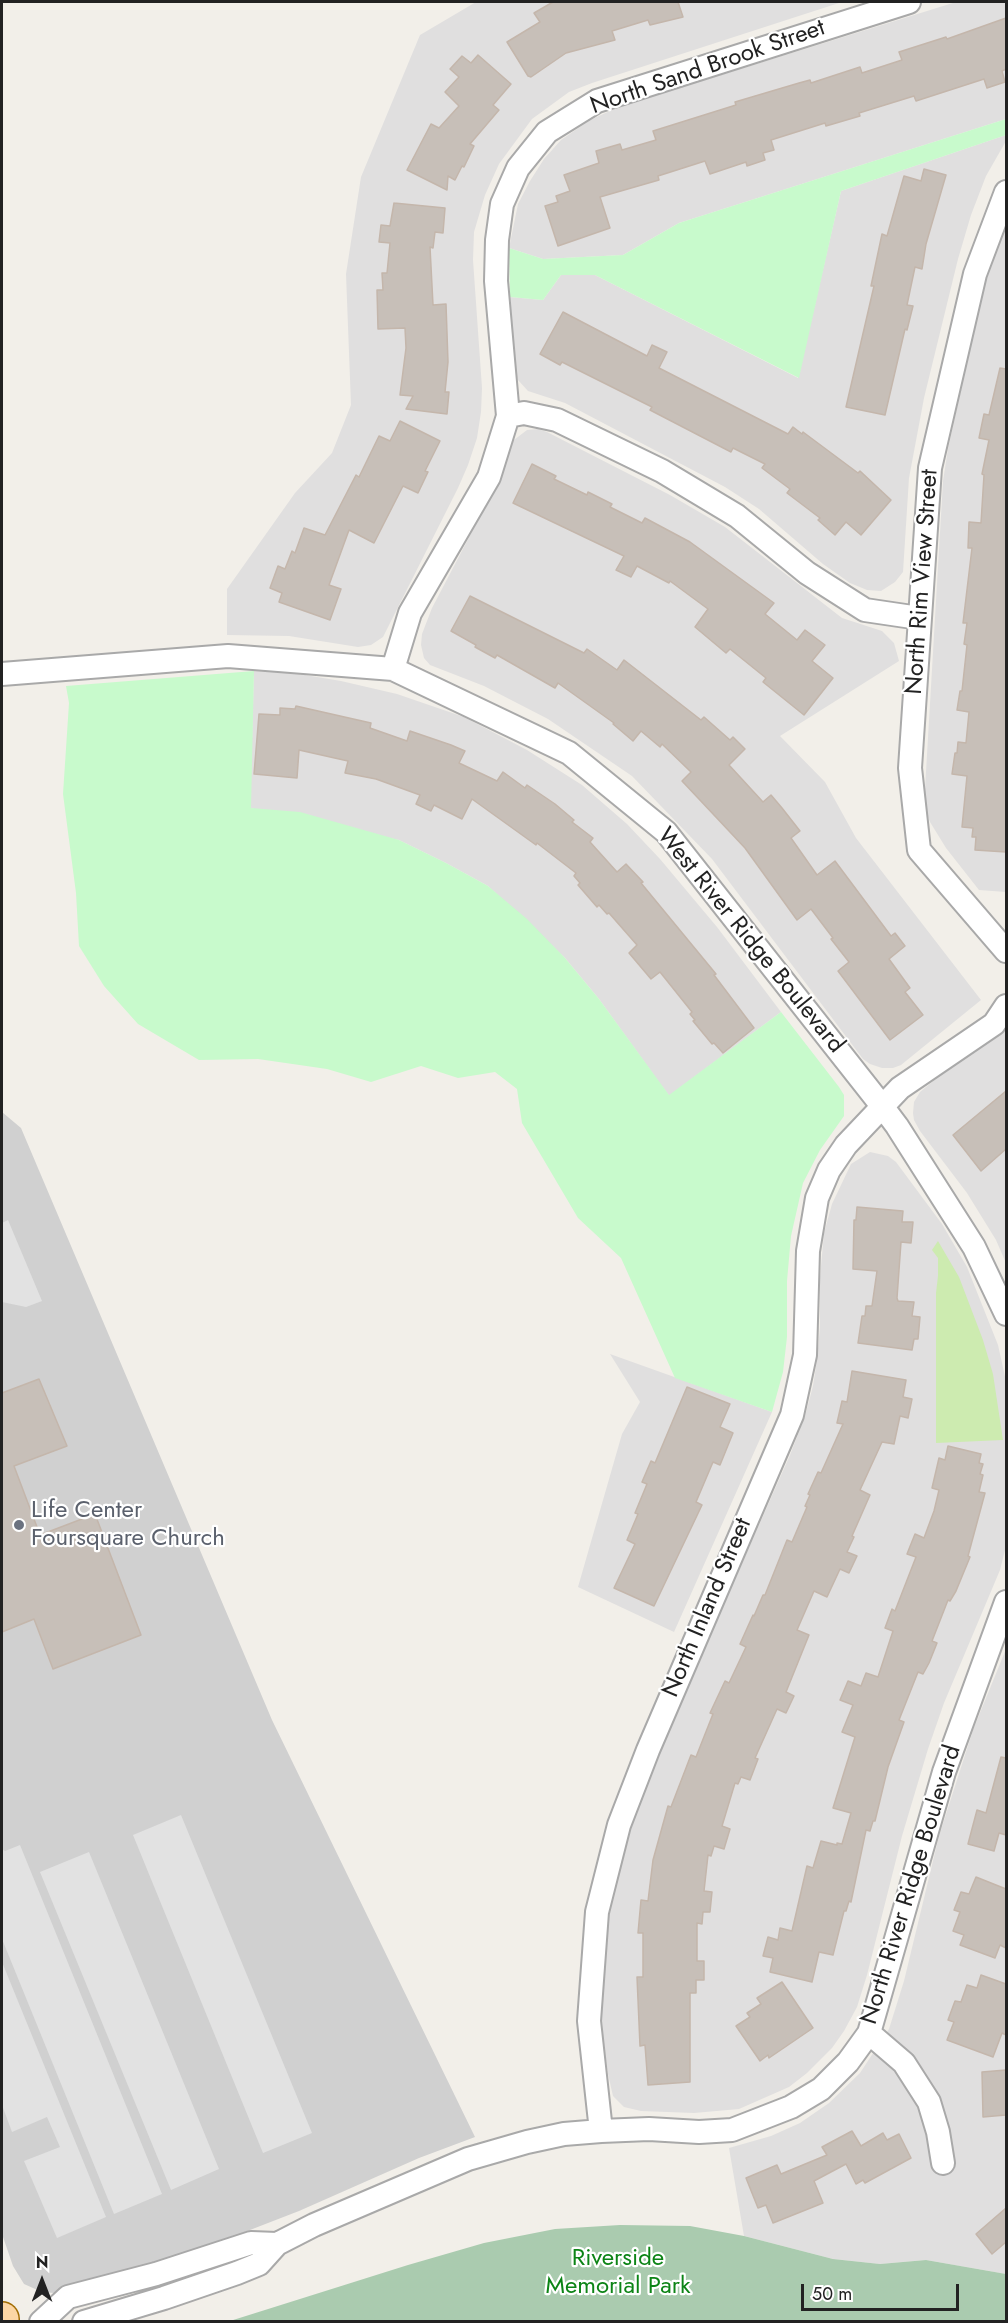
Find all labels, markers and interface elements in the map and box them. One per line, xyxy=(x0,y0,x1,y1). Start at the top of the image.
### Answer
street label: North Sand Brook Street xyxy=(587,14,829,122)
street label: North Rim View Street xyxy=(901,468,945,696)
street label: West River Ridge Boulevard xyxy=(650,822,850,1060)
place label: Life Center Foursquare Church xyxy=(31,1497,225,1553)
street label: North Inland Street xyxy=(657,1514,759,1702)
marker: Life Center Foursquare Church xyxy=(12,1518,26,1532)
street label: North River Ridge Boulevard xyxy=(856,1742,968,2028)
park label: Riverside Memorial Park xyxy=(545,2245,691,2301)
north arrow xyxy=(12,2251,72,2311)
text: N xyxy=(36,2251,48,2274)
scale bar xyxy=(804,2272,962,2310)
text: 50 m xyxy=(812,2281,852,2307)

